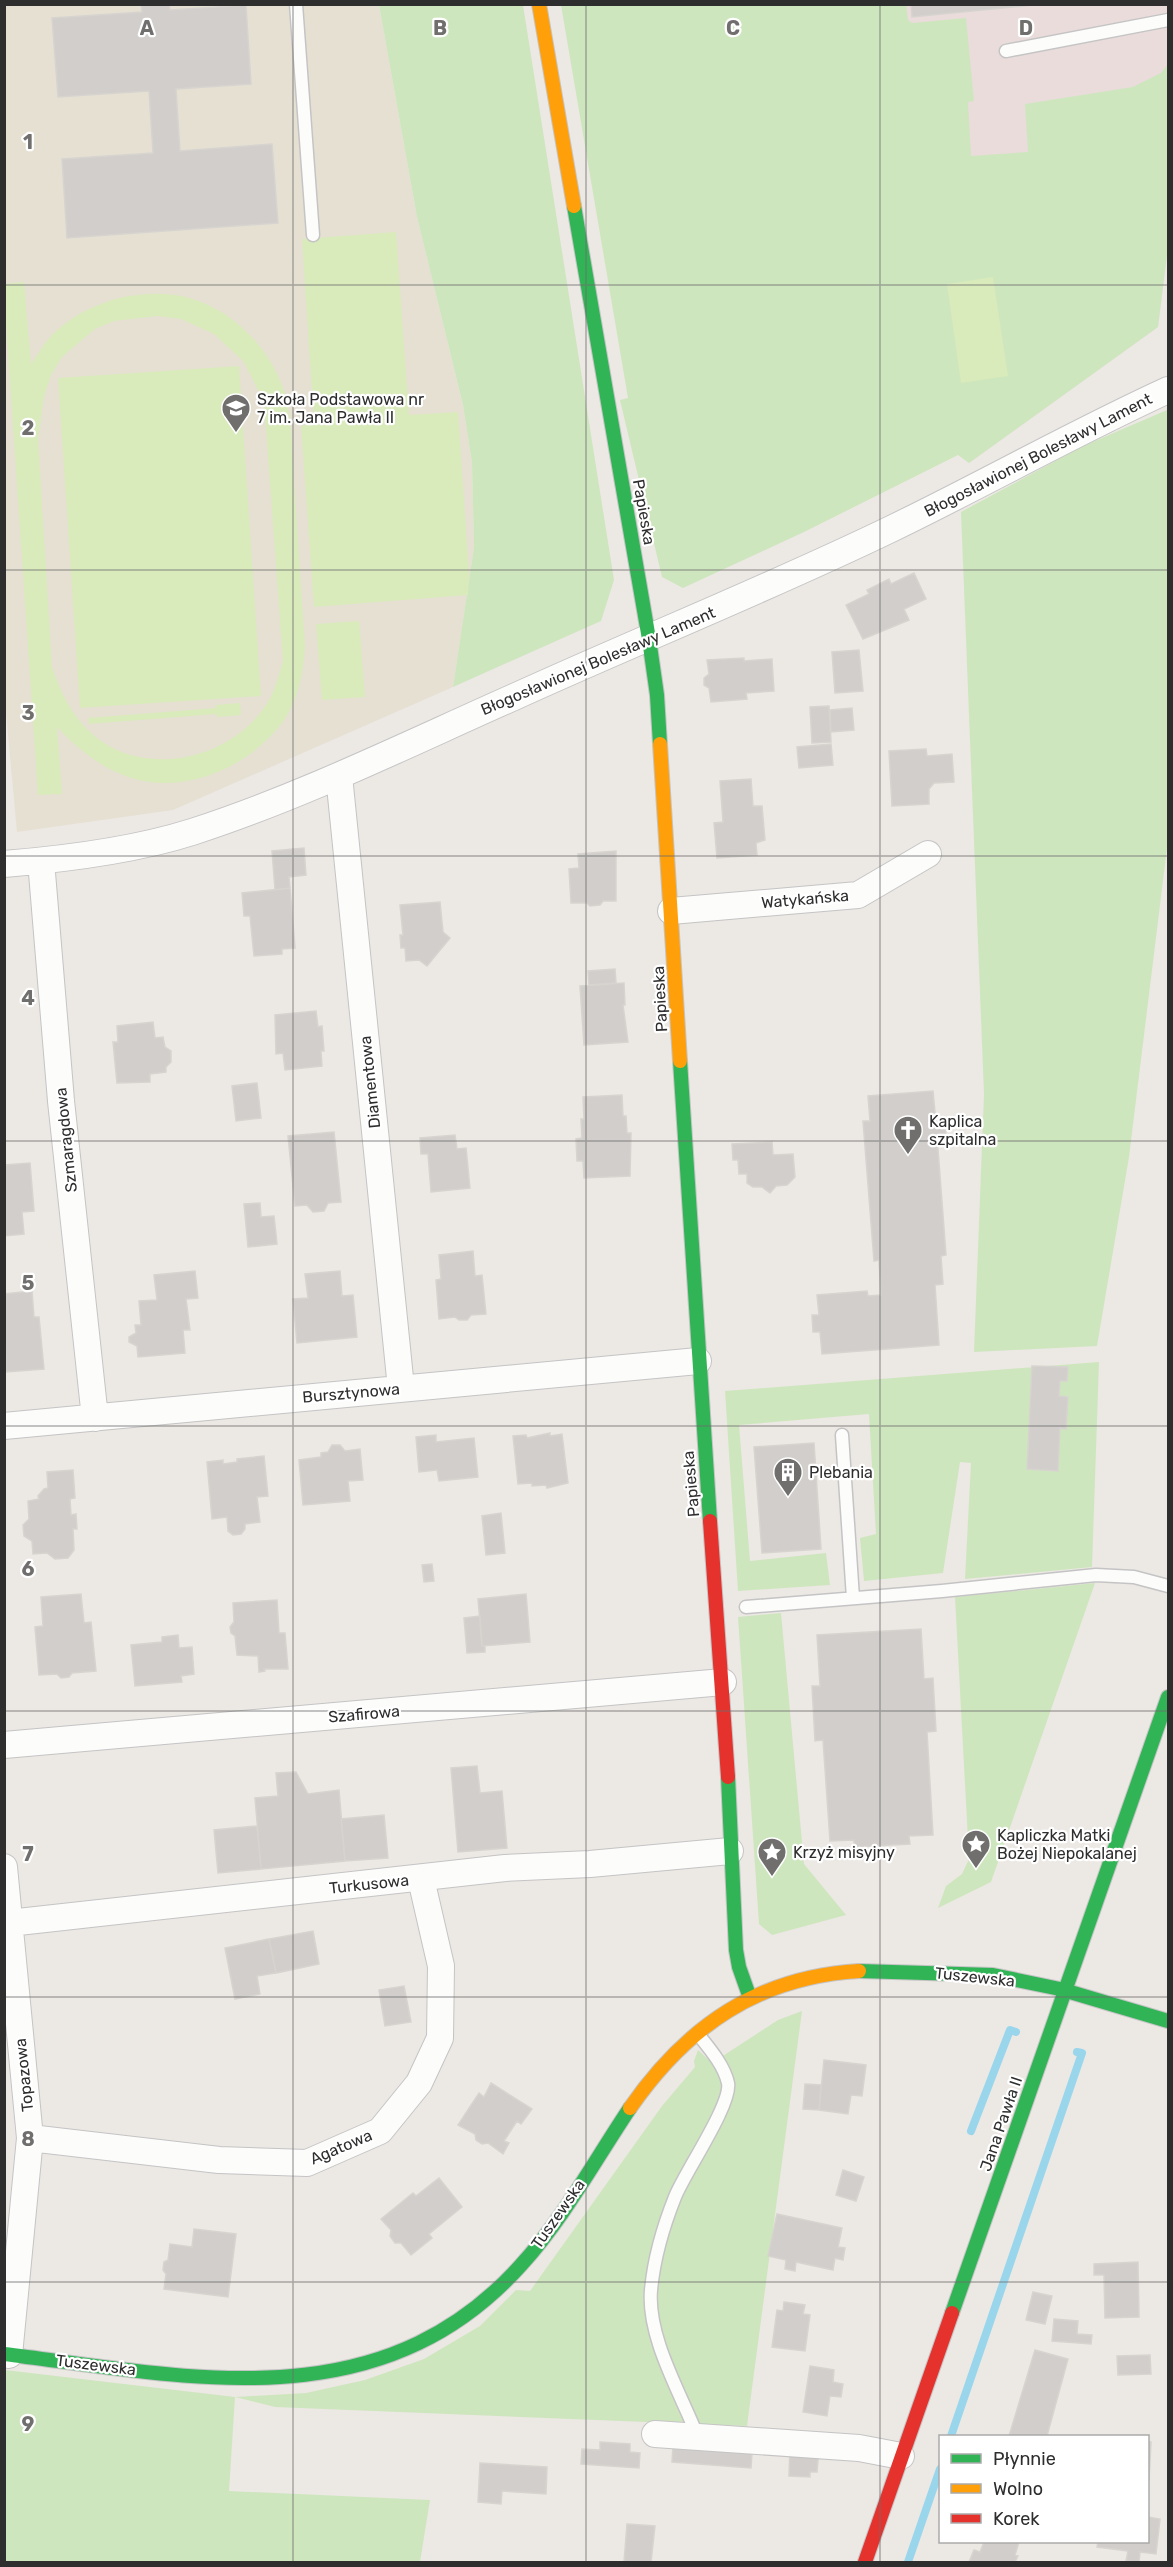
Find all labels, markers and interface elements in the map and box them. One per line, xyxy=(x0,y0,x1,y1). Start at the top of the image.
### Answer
text: A xyxy=(140,16,155,40)
text: B xyxy=(433,16,447,40)
text: C xyxy=(726,16,740,40)
text: D xyxy=(1019,16,1033,40)
text: 1 xyxy=(23,130,33,154)
street label: Błogosławionej Bolesławy Lament xyxy=(921,389,1155,521)
place label: Szkoła Podstawowa nr 7 im. Jana Pawła II xyxy=(257,390,424,427)
school or university icon: Szkoła Podstawowa nr 7 im. Jana Pawła II xyxy=(220,392,252,434)
text: 2 xyxy=(22,416,35,440)
street label: Papieska xyxy=(629,478,659,546)
street label: Błogosławionej Bolesławy Lament xyxy=(478,603,718,719)
text: 3 xyxy=(21,701,35,725)
street label: Watykańska xyxy=(760,886,850,912)
street label: Papieska xyxy=(649,965,671,1033)
text: 4 xyxy=(21,986,35,1010)
street label: Diamentowa xyxy=(356,1035,384,1129)
street label: Szmaragdowa xyxy=(51,1087,81,1193)
place label: Kaplica szpitalna xyxy=(929,1112,996,1149)
church icon: Kaplica szpitalna xyxy=(892,1114,924,1156)
text: 5 xyxy=(22,1271,35,1295)
street label: Bursztynowa xyxy=(301,1379,401,1407)
street label: Papieska xyxy=(679,1450,703,1518)
building icon: Plebania xyxy=(772,1456,804,1498)
place label: Plebania xyxy=(809,1463,873,1482)
text: 6 xyxy=(21,1557,35,1581)
street label: Szafirowa xyxy=(327,1701,401,1727)
place label: Kapliczka Matki Bożej Niepokalanej xyxy=(997,1826,1137,1863)
place icon: Kapliczka Matki Bożej Niepokalanej xyxy=(960,1828,992,1870)
place icon: Krzyż misyjny xyxy=(756,1836,788,1878)
text: 7 xyxy=(22,1842,34,1866)
place label: Krzyż misyjny xyxy=(793,1843,895,1862)
street label: Turkusowa xyxy=(328,1870,410,1898)
street label: Tuszewska xyxy=(934,1963,1016,1991)
street label: Topazowa xyxy=(11,2037,37,2113)
street label: Jana Pawła II xyxy=(976,2074,1026,2174)
street label: Agatowa xyxy=(307,2125,375,2169)
text: 8 xyxy=(21,2127,35,2151)
street label: Tuszewska xyxy=(527,2176,589,2252)
street label: Tuszewska xyxy=(55,2351,137,2379)
text: 9 xyxy=(22,2412,35,2436)
legend xyxy=(939,2435,1149,2543)
text: Płynnie xyxy=(993,2448,1056,2470)
text: Wolno xyxy=(993,2478,1043,2500)
text: Korek xyxy=(993,2508,1040,2530)

